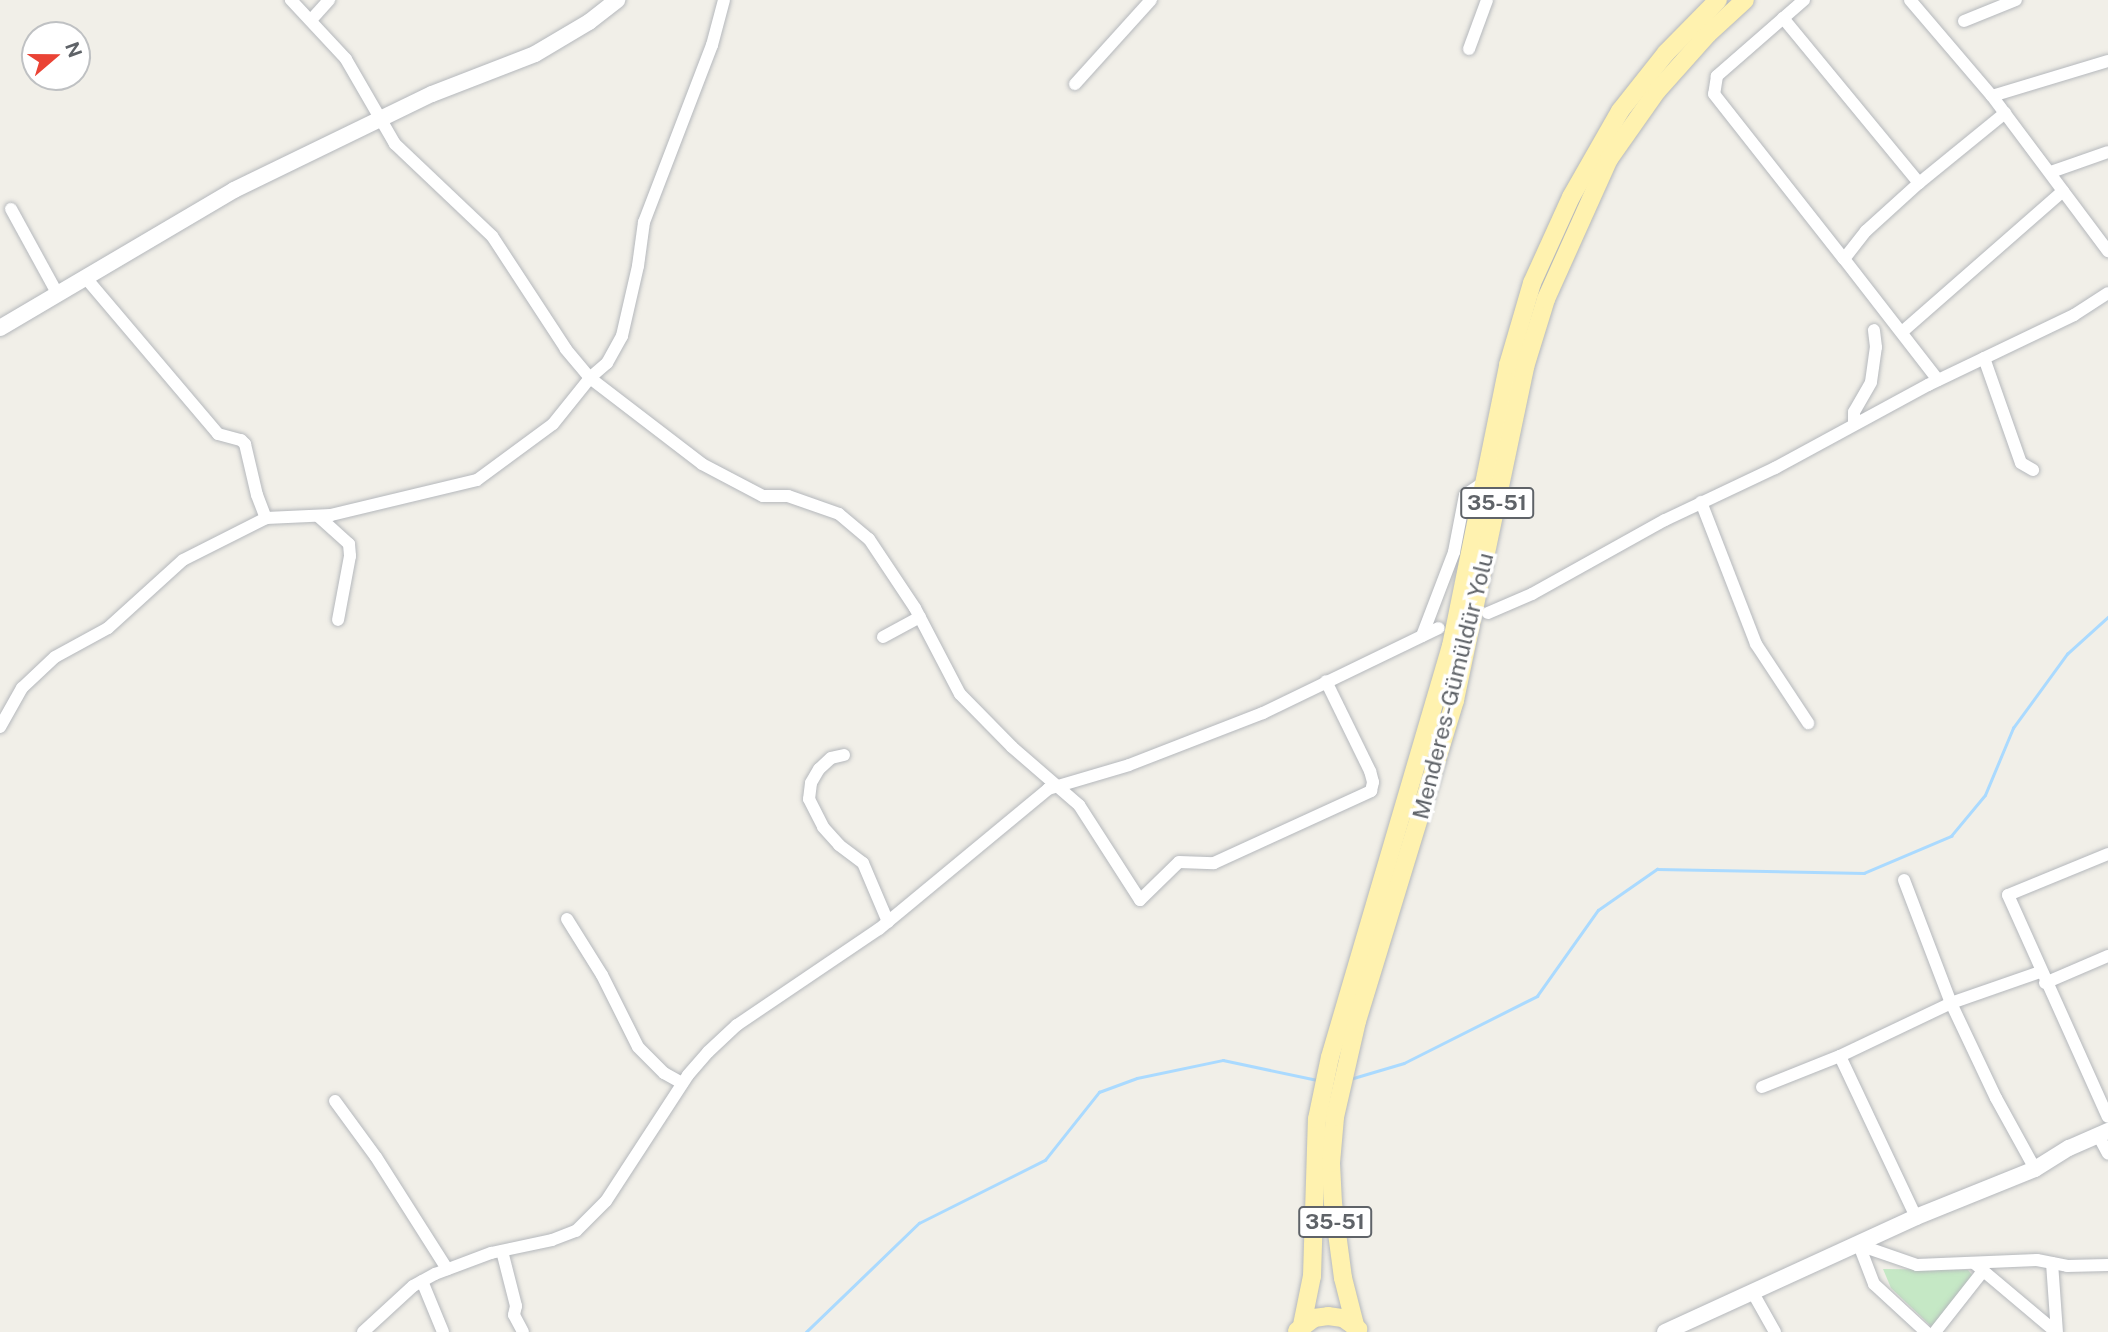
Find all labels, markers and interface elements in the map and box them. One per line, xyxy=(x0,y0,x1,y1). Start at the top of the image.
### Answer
north arrow xyxy=(21,21,91,91)
text: N xyxy=(61,39,87,60)
road number: 35-51 xyxy=(1458,486,1536,520)
street label: Menderes-Gümüldür Yolu xyxy=(1407,550,1499,822)
road number: 35-51 xyxy=(1296,1204,1374,1240)

